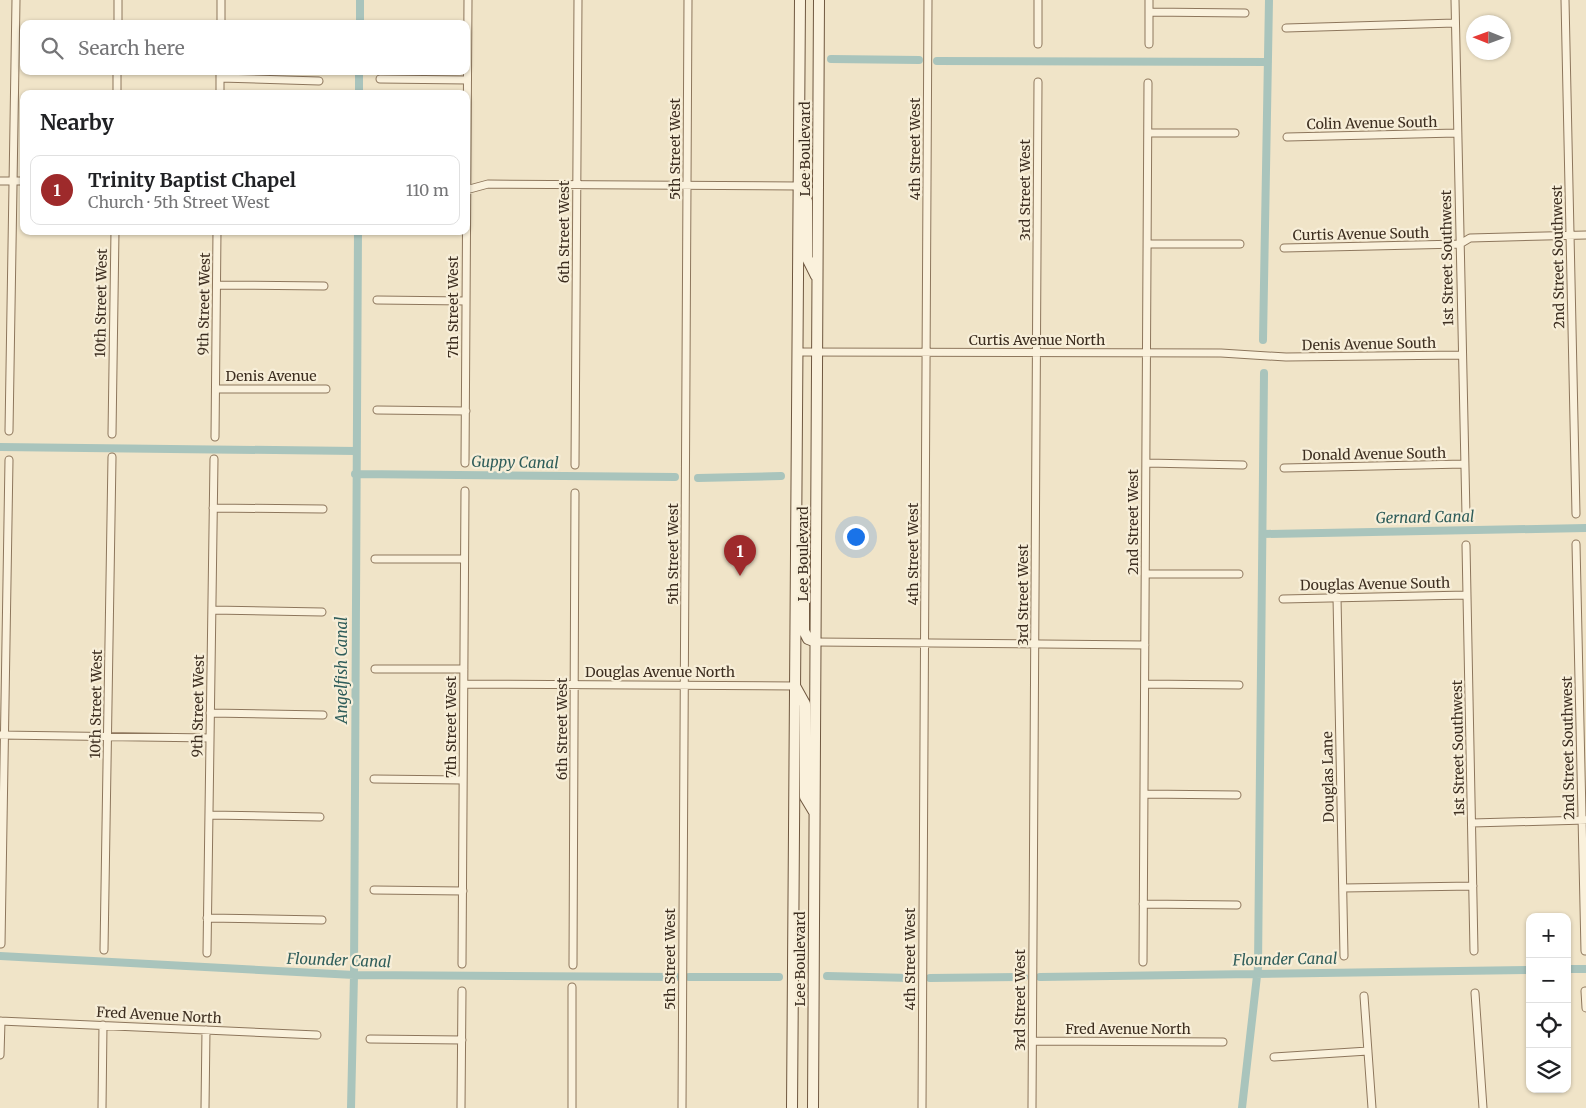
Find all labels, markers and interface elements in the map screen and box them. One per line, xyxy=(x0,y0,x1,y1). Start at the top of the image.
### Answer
north arrow xyxy=(1466,15,1511,60)
search box xyxy=(20,20,470,75)
icon: search xyxy=(38,34,66,62)
text: Search here xyxy=(78,36,185,60)
street label: 5th Street West xyxy=(666,97,684,200)
street label: 4th Street West xyxy=(906,97,924,200)
street label: Lee Boulevard xyxy=(796,101,814,197)
text: Nearby xyxy=(40,109,114,136)
street label: Colin Avenue South xyxy=(1306,113,1438,133)
street label: 3rd Street West xyxy=(1016,139,1034,241)
text: Trinity Baptist Chapel xyxy=(88,168,296,192)
text: 1 xyxy=(53,180,61,200)
text: 110 m xyxy=(406,180,449,200)
street label: 6th Street West xyxy=(555,180,573,283)
street label: 2nd Street Southwest xyxy=(1548,184,1568,329)
street label: 1st Street Southwest xyxy=(1437,189,1457,326)
text: Church · 5th Street West xyxy=(88,192,270,212)
street label: Curtis Avenue South xyxy=(1293,224,1429,244)
street label: 10th Street West xyxy=(91,248,111,358)
street label: 9th Street West xyxy=(194,252,214,356)
street label: 7th Street West xyxy=(444,255,462,358)
street label: Curtis Avenue North xyxy=(969,331,1105,349)
street label: Denis Avenue South xyxy=(1302,334,1436,354)
street label: Denis Avenue xyxy=(225,367,317,385)
street label: Donald Avenue South xyxy=(1302,444,1446,464)
water label: Guppy Canal xyxy=(471,452,559,472)
street label: 2nd Street West xyxy=(1124,469,1142,575)
street label: 5th Street West xyxy=(664,502,682,605)
street label: 4th Street West xyxy=(904,502,922,605)
street label: Lee Boulevard xyxy=(794,506,812,602)
water label: Gernard Canal xyxy=(1375,507,1475,527)
your location xyxy=(843,524,869,550)
pin: 1 xyxy=(724,535,756,576)
street label: 3rd Street West xyxy=(1014,544,1032,646)
street label: Douglas Avenue South xyxy=(1300,574,1450,594)
water label: Angelfish Canal xyxy=(332,616,351,725)
street label: 10th Street West xyxy=(86,649,106,759)
street label: 9th Street West xyxy=(188,654,208,758)
street label: Douglas Avenue North xyxy=(585,663,735,681)
street label: 7th Street West xyxy=(442,675,460,778)
street label: 2nd Street Southwest xyxy=(1558,675,1578,820)
street label: 6th Street West xyxy=(553,677,571,780)
street label: 1st Street Southwest xyxy=(1448,679,1468,816)
street label: Douglas Lane xyxy=(1318,731,1338,823)
street label: 5th Street West xyxy=(661,907,679,1010)
street label: 4th Street West xyxy=(901,907,919,1010)
street label: Lee Boulevard xyxy=(791,911,809,1007)
map controls xyxy=(1526,913,1571,1093)
button: + xyxy=(1526,913,1571,958)
water label: Flounder Canal xyxy=(285,949,392,971)
street label: 3rd Street West xyxy=(1011,949,1029,1051)
water label: Flounder Canal xyxy=(1232,949,1337,969)
button: − xyxy=(1526,958,1571,1003)
street label: Fred Avenue North xyxy=(96,1003,222,1027)
button: locate xyxy=(1526,1003,1571,1048)
street label: Fred Avenue North xyxy=(1065,1020,1191,1038)
button: layers xyxy=(1526,1048,1571,1093)

